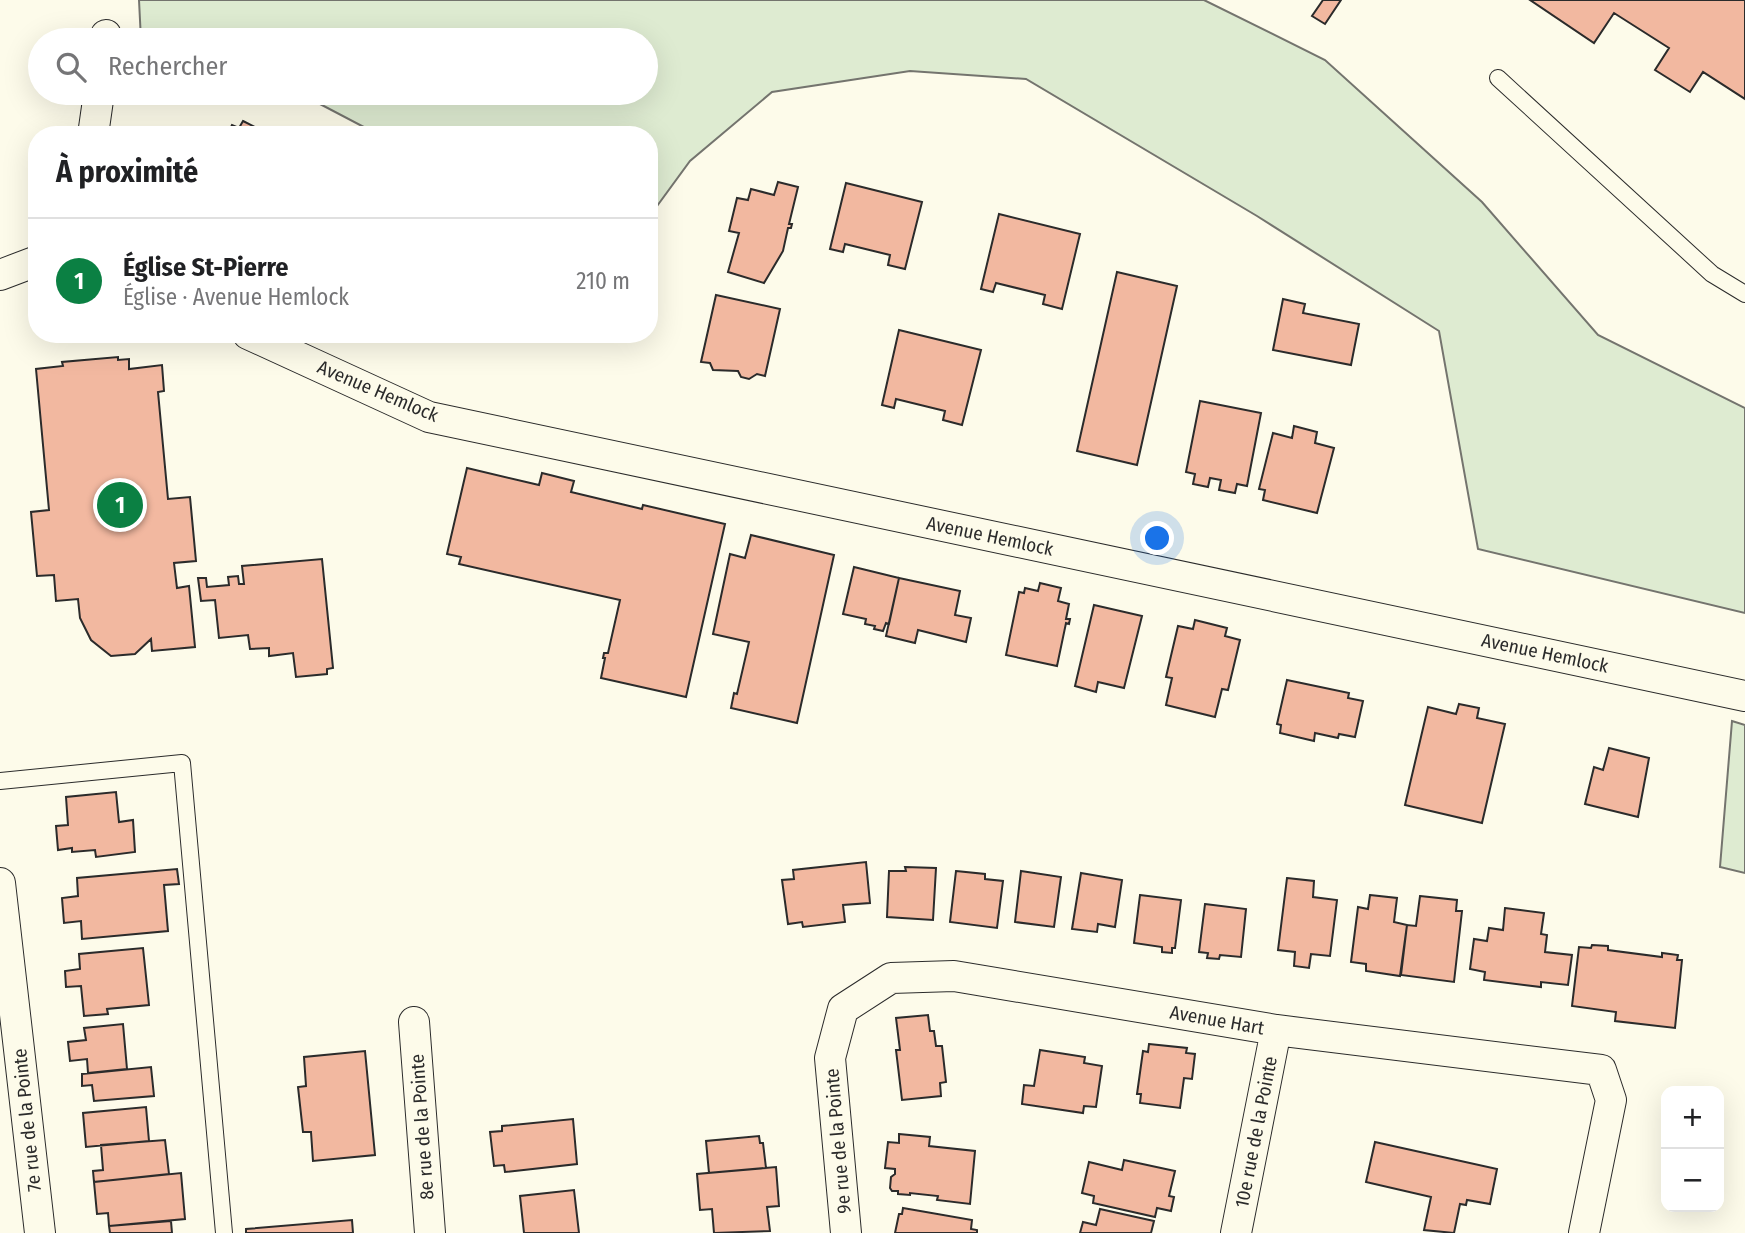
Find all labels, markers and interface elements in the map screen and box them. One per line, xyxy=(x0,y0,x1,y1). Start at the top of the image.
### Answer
search box xyxy=(28,28,658,105)
icon: search xyxy=(52,48,90,86)
text: Rechercher xyxy=(108,51,227,82)
text: À proximité xyxy=(56,154,198,190)
text: Église St-Pierre xyxy=(123,252,288,283)
text: 1 xyxy=(74,267,84,295)
text: 210 m xyxy=(576,267,630,295)
text: Église · Avenue Hemlock xyxy=(123,283,349,311)
street label: Avenue Hemlock xyxy=(314,355,442,427)
pin: 1 xyxy=(97,479,143,531)
street label: Avenue Hemlock xyxy=(925,511,1056,561)
your location xyxy=(1140,521,1174,555)
street label: Avenue Hemlock xyxy=(1480,628,1611,678)
street label: Avenue Hart xyxy=(1168,1000,1267,1040)
street label: 7e rue de la Pointe xyxy=(8,1047,46,1193)
street label: 8e rue de la Pointe xyxy=(405,1053,439,1201)
street label: 10e rue de la Pointe xyxy=(1230,1054,1282,1210)
street label: 9e rue de la Pointe xyxy=(820,1067,856,1215)
map controls xyxy=(1661,1086,1724,1212)
button: + xyxy=(1661,1086,1724,1149)
button: − xyxy=(1661,1149,1724,1212)

